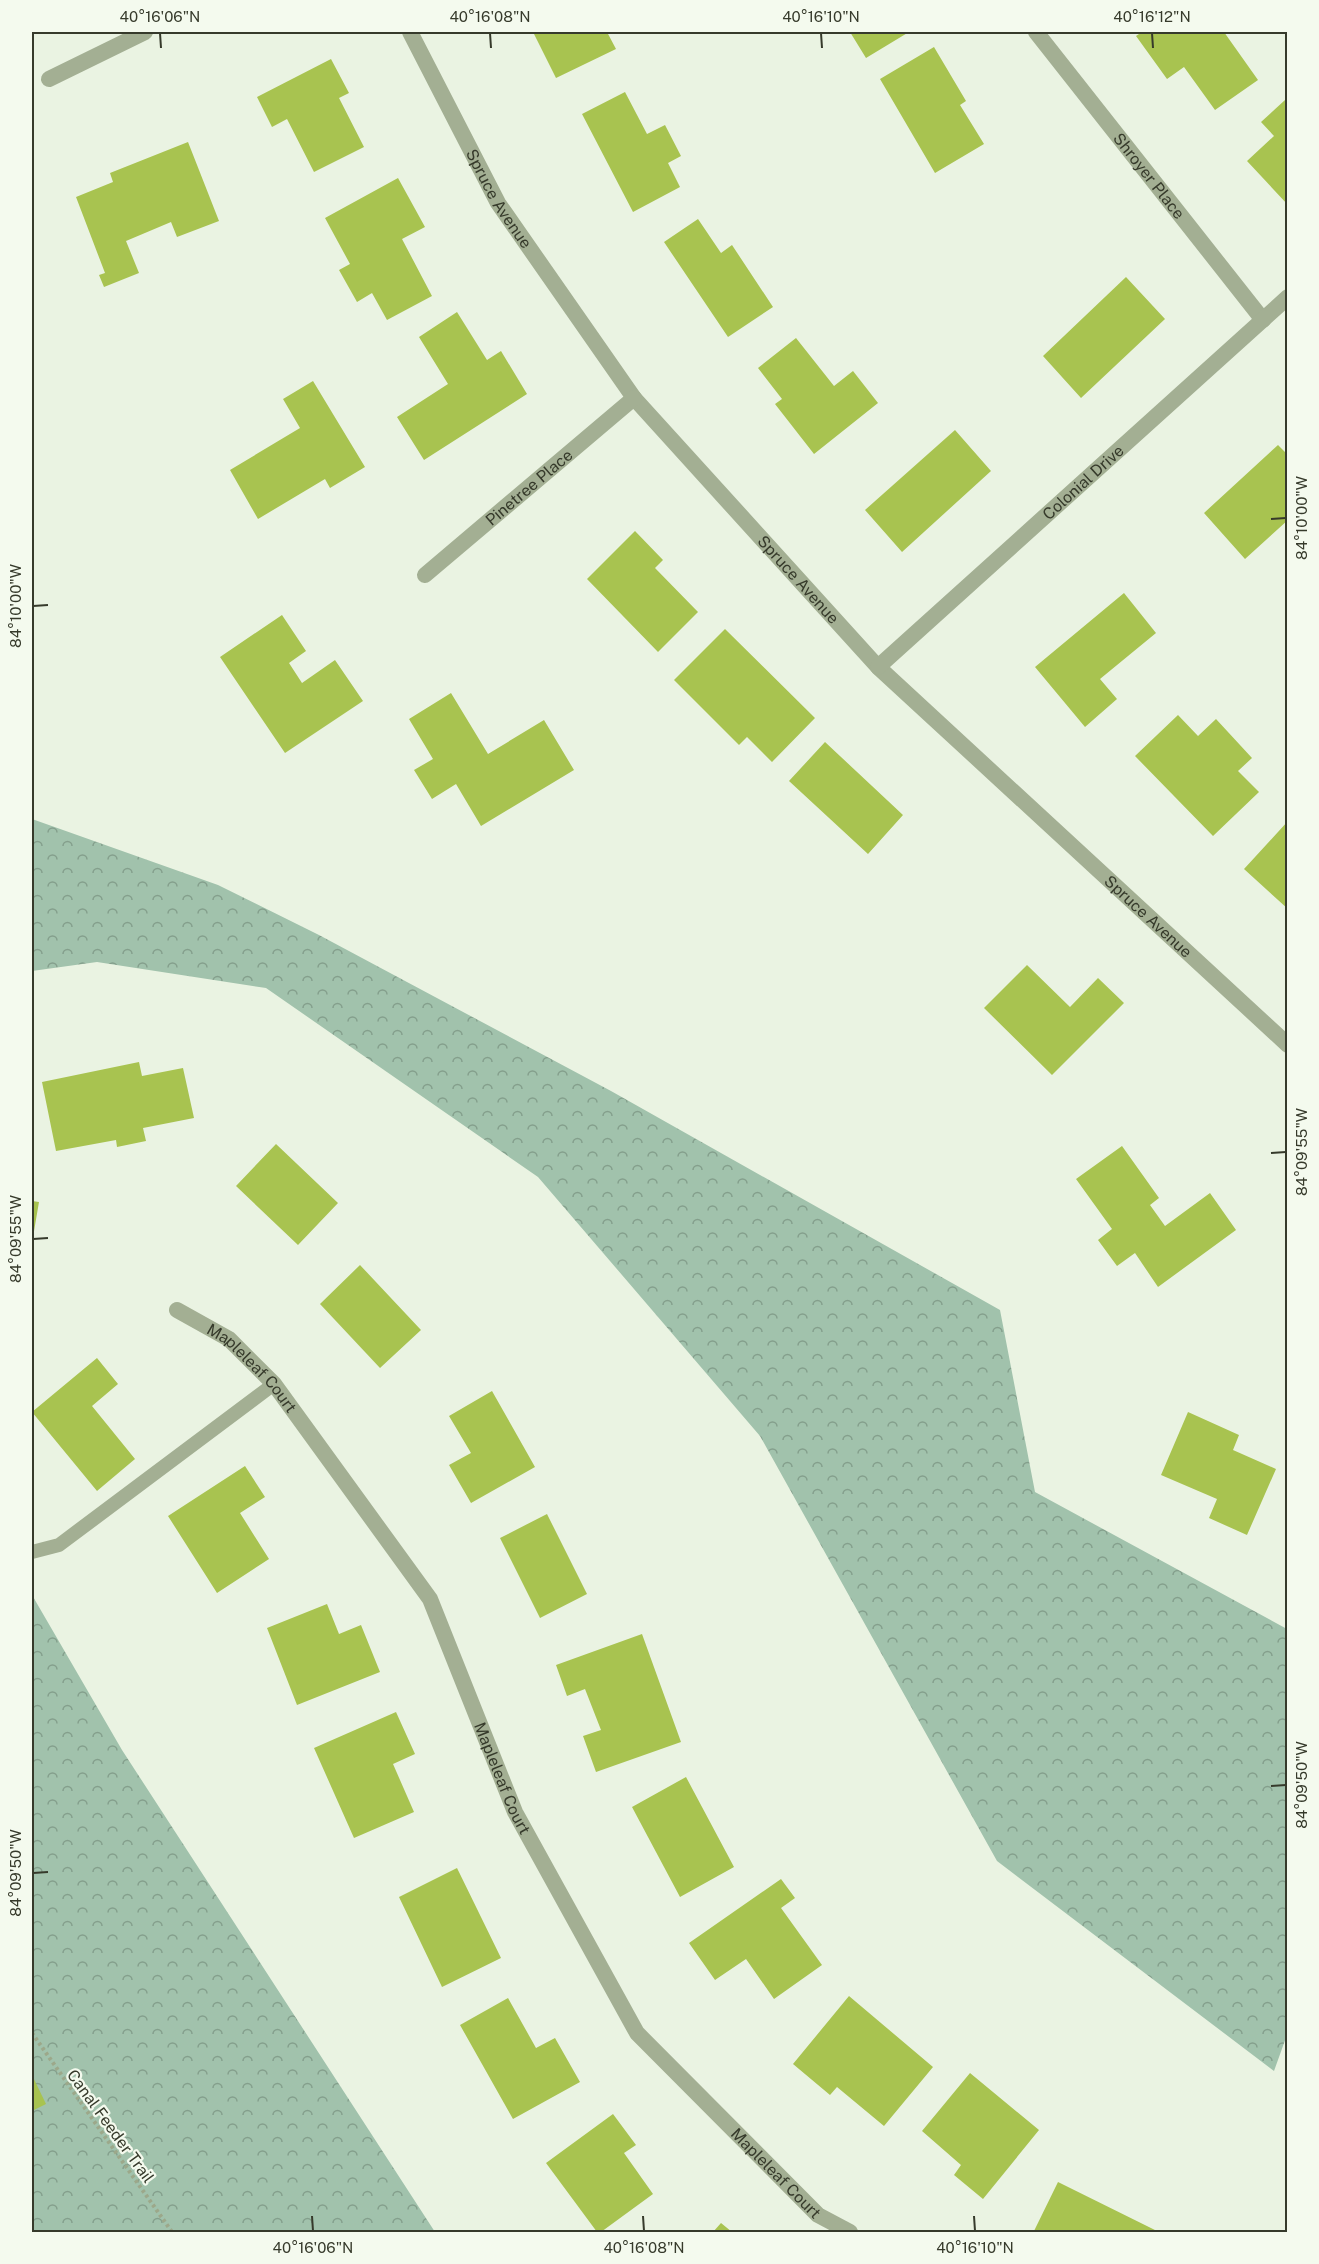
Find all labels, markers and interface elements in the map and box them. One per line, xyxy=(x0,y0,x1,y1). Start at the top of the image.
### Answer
text: 40°16'06"N xyxy=(120,8,200,25)
text: 40°16'08"N xyxy=(449,8,531,25)
text: 40°16'10"N xyxy=(782,8,860,25)
text: 40°16'12"N xyxy=(1113,8,1191,25)
street label: Shroyer Place xyxy=(1109,129,1189,223)
street label: Spruce Avenue xyxy=(462,146,536,252)
street label: Colonial Drive xyxy=(1039,441,1128,524)
street label: Pinetree Place xyxy=(482,445,576,530)
text: 84°10'00"W xyxy=(1293,476,1310,560)
street label: Spruce Avenue xyxy=(753,532,843,628)
text: 84°10'00"W xyxy=(7,564,24,648)
street label: Spruce Avenue xyxy=(1100,872,1196,962)
text: 84°09'55"W xyxy=(1293,1108,1310,1196)
text: 84°09'55"W xyxy=(7,1195,24,1283)
street label: Mapleleaf Court xyxy=(204,1320,301,1416)
street label: Mapleleaf Court xyxy=(470,1719,534,1838)
text: 84°09'50"W xyxy=(1293,1741,1310,1829)
text: 84°09'50"W xyxy=(7,1829,24,1917)
street label: Canal Feeder Trail xyxy=(63,2066,158,2187)
street label: Mapleleaf Court xyxy=(727,2124,825,2223)
text: 40°16'06"N xyxy=(273,2239,353,2256)
text: 40°16'08"N xyxy=(603,2239,685,2256)
text: 40°16'10"N xyxy=(936,2239,1014,2256)

